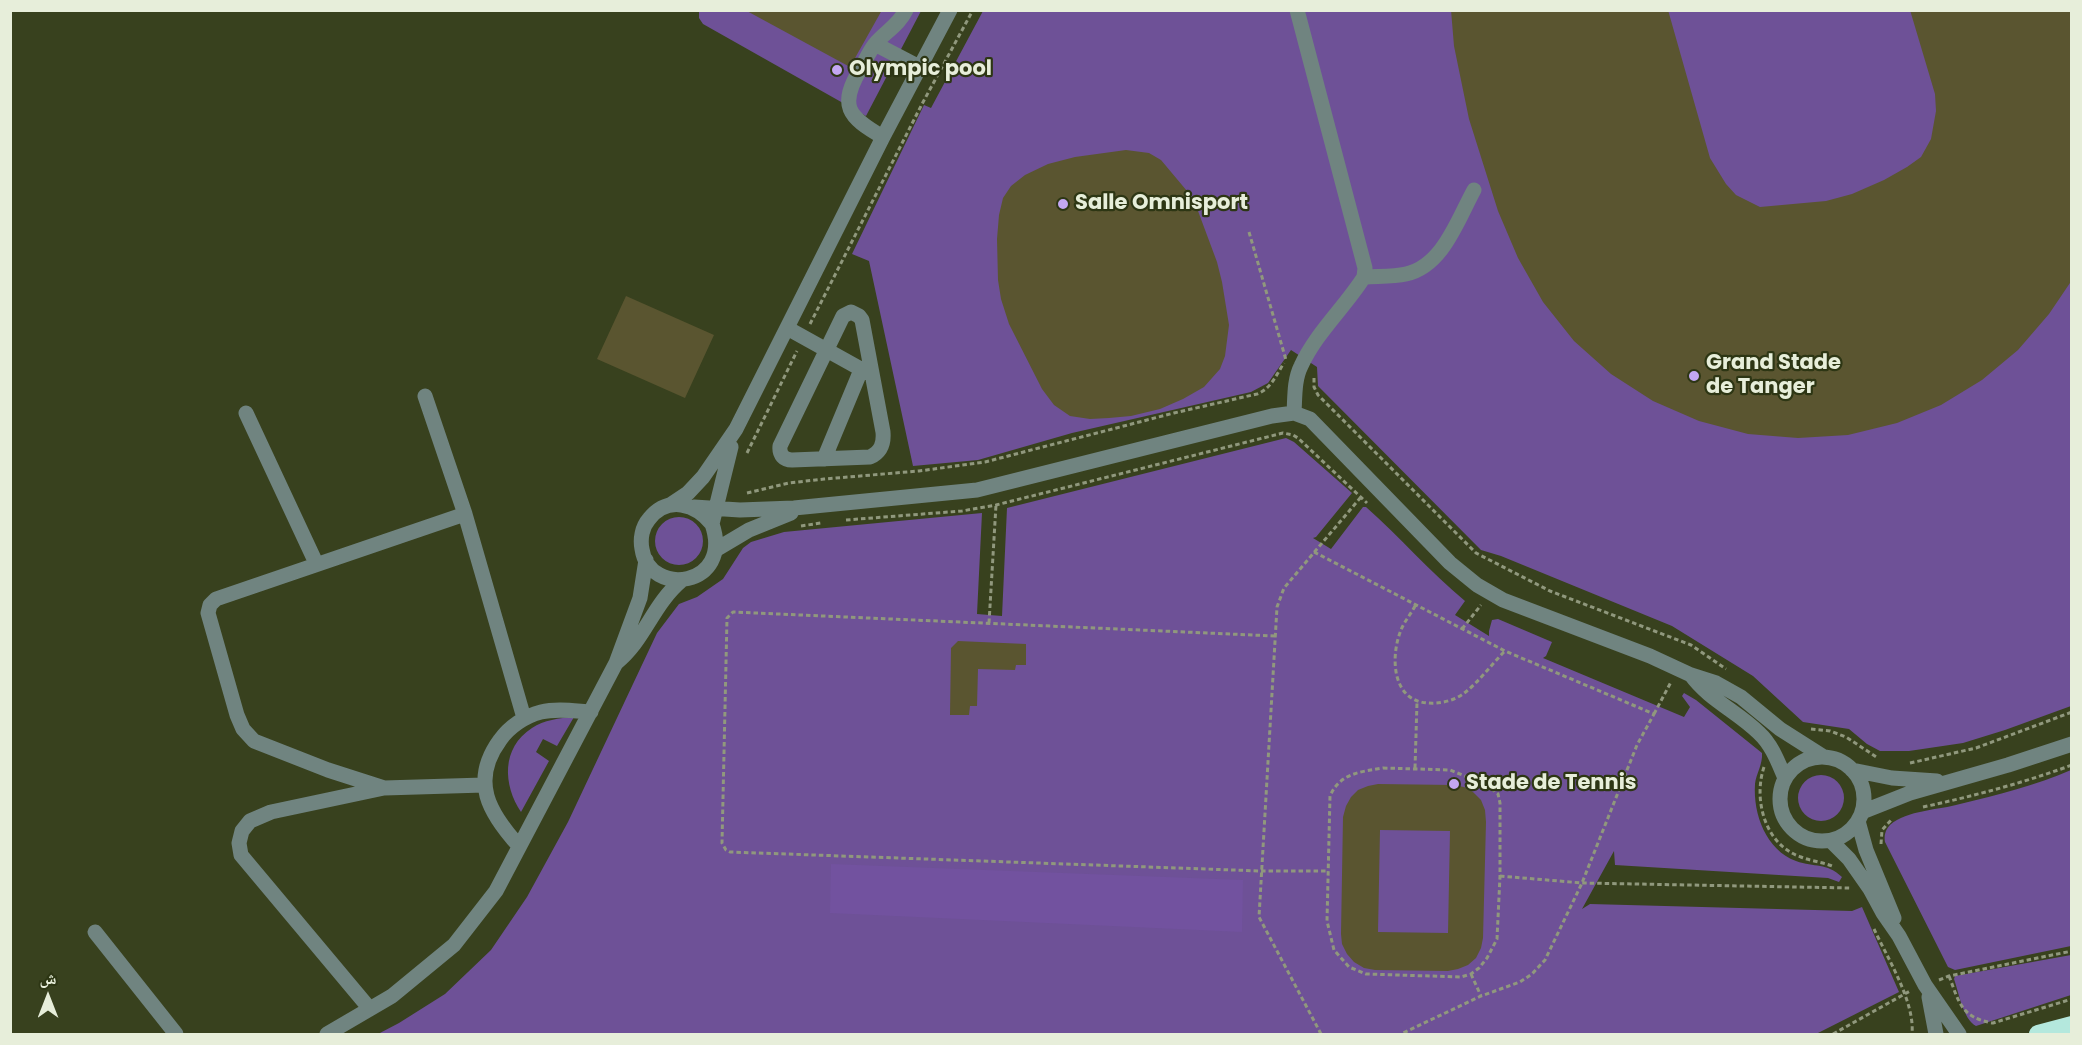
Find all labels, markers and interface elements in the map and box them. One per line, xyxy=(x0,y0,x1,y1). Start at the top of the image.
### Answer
place label: Olympic pool xyxy=(849,57,992,83)
marker: Olympic pool xyxy=(830,63,844,77)
place label: Salle Omnisport xyxy=(1075,191,1248,217)
marker: Salle Omnisport xyxy=(1056,197,1070,211)
place label: Grand Stade de Tanger xyxy=(1706,351,1841,401)
marker: Grand Stade de Tanger xyxy=(1687,369,1701,383)
place label: Stade de Tennis xyxy=(1466,771,1637,797)
marker: Stade de Tennis xyxy=(1447,777,1461,791)
north arrow xyxy=(18,967,78,1027)
text: ش xyxy=(40,967,56,990)

